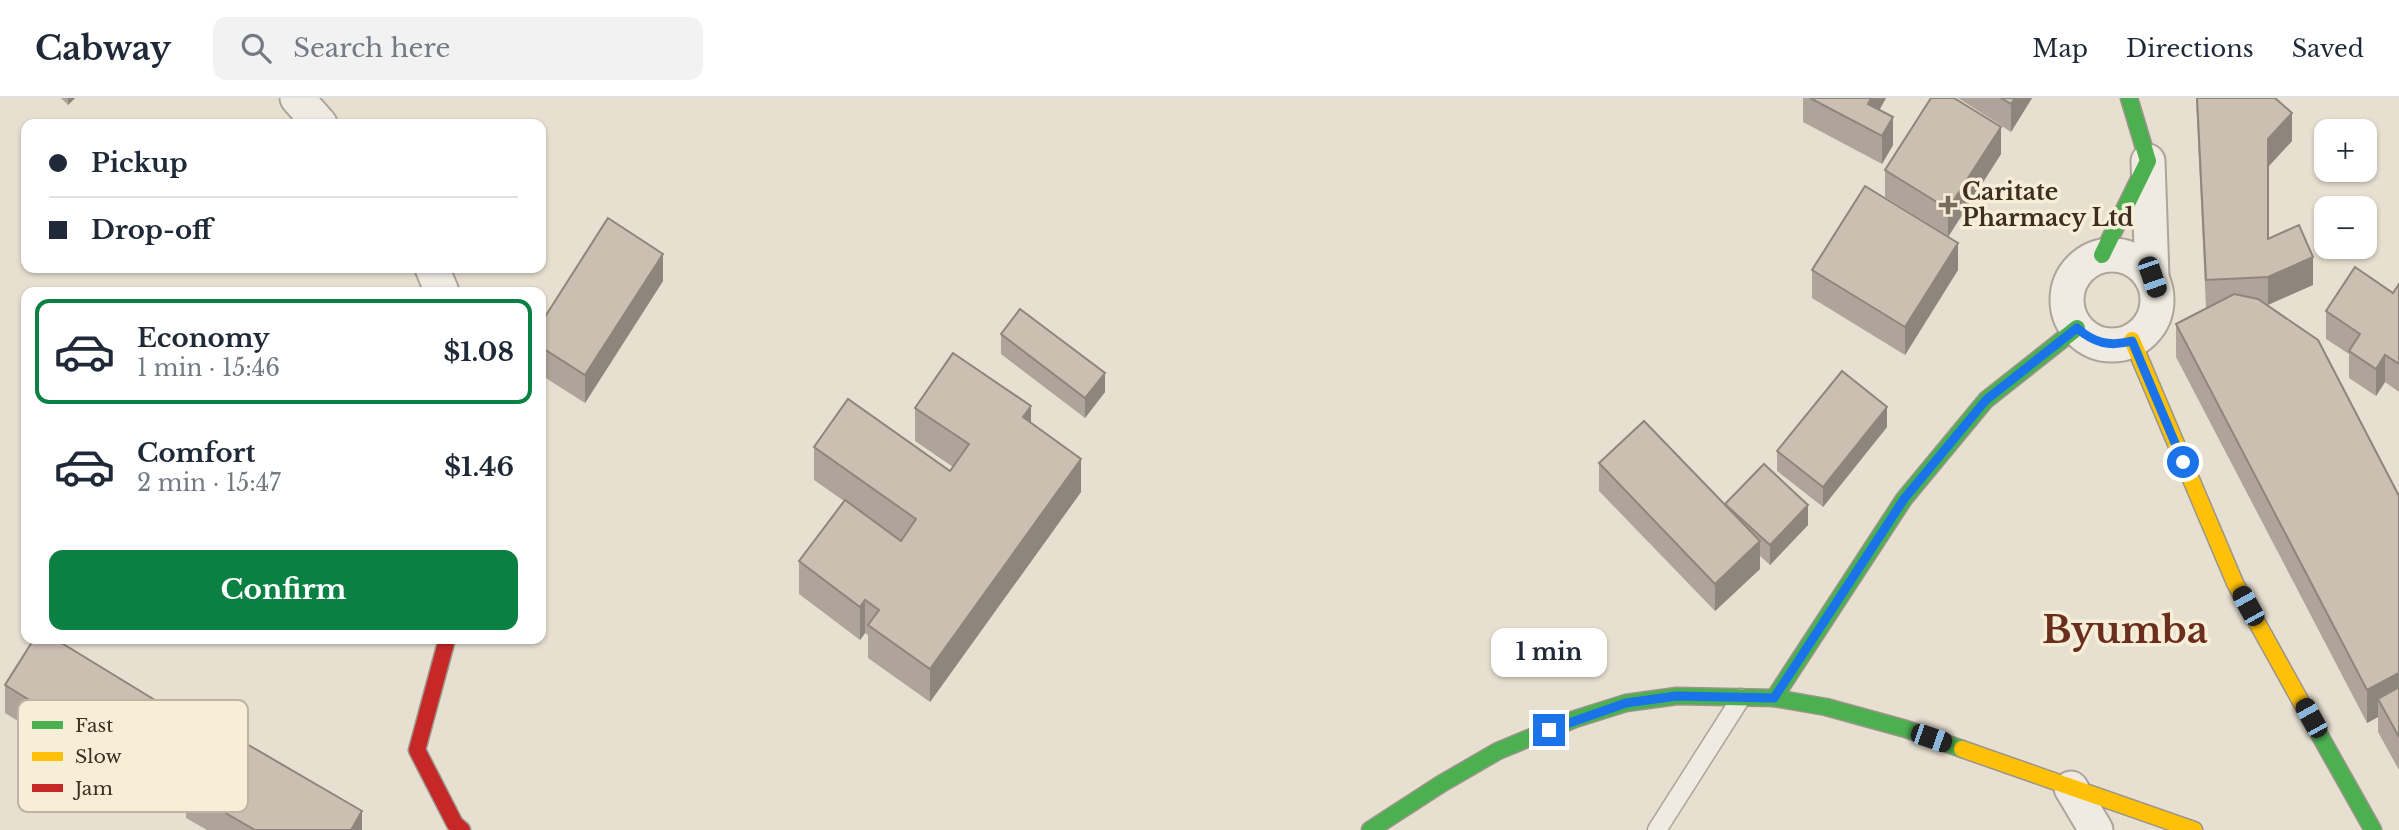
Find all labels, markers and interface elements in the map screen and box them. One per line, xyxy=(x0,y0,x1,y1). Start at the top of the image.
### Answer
search box xyxy=(213,17,703,80)
text: Cabway xyxy=(35,28,171,69)
icon: search xyxy=(237,29,275,67)
text: Search here xyxy=(293,32,450,64)
text: Map xyxy=(2032,34,2088,63)
text: Directions xyxy=(2126,34,2254,63)
text: Saved xyxy=(2292,34,2364,63)
map controls xyxy=(2314,119,2377,259)
button: + xyxy=(2314,119,2377,182)
text: Pickup xyxy=(91,147,188,179)
place label: Caritate Pharmacy Ltd xyxy=(1962,178,2134,232)
button: − xyxy=(2314,196,2377,259)
marker: Caritate Pharmacy Ltd xyxy=(1940,197,1956,213)
text: Drop-off xyxy=(91,214,212,246)
car xyxy=(2136,254,2169,300)
icon: car xyxy=(53,320,116,383)
text: Economy xyxy=(137,322,270,354)
text: $1.08 xyxy=(444,336,514,368)
text: 1 min · 15:46 xyxy=(137,354,280,382)
icon: car xyxy=(53,435,116,498)
text: Comfort xyxy=(137,437,255,469)
route start xyxy=(2167,446,2199,478)
text: $1.46 xyxy=(444,451,514,483)
text: 2 min · 15:47 xyxy=(137,469,281,497)
button: Confirm xyxy=(49,550,518,630)
car xyxy=(2229,583,2268,629)
district label: Byumba xyxy=(2042,607,2208,653)
callout: 1 min xyxy=(1491,628,1607,678)
text: 1 min xyxy=(1516,638,1582,666)
car xyxy=(2292,695,2331,741)
legend xyxy=(18,700,248,812)
text: Fast xyxy=(75,714,114,737)
route end xyxy=(1533,714,1565,746)
car xyxy=(1908,721,1955,755)
text: Slow xyxy=(75,745,122,768)
text: Jam xyxy=(72,777,113,800)

